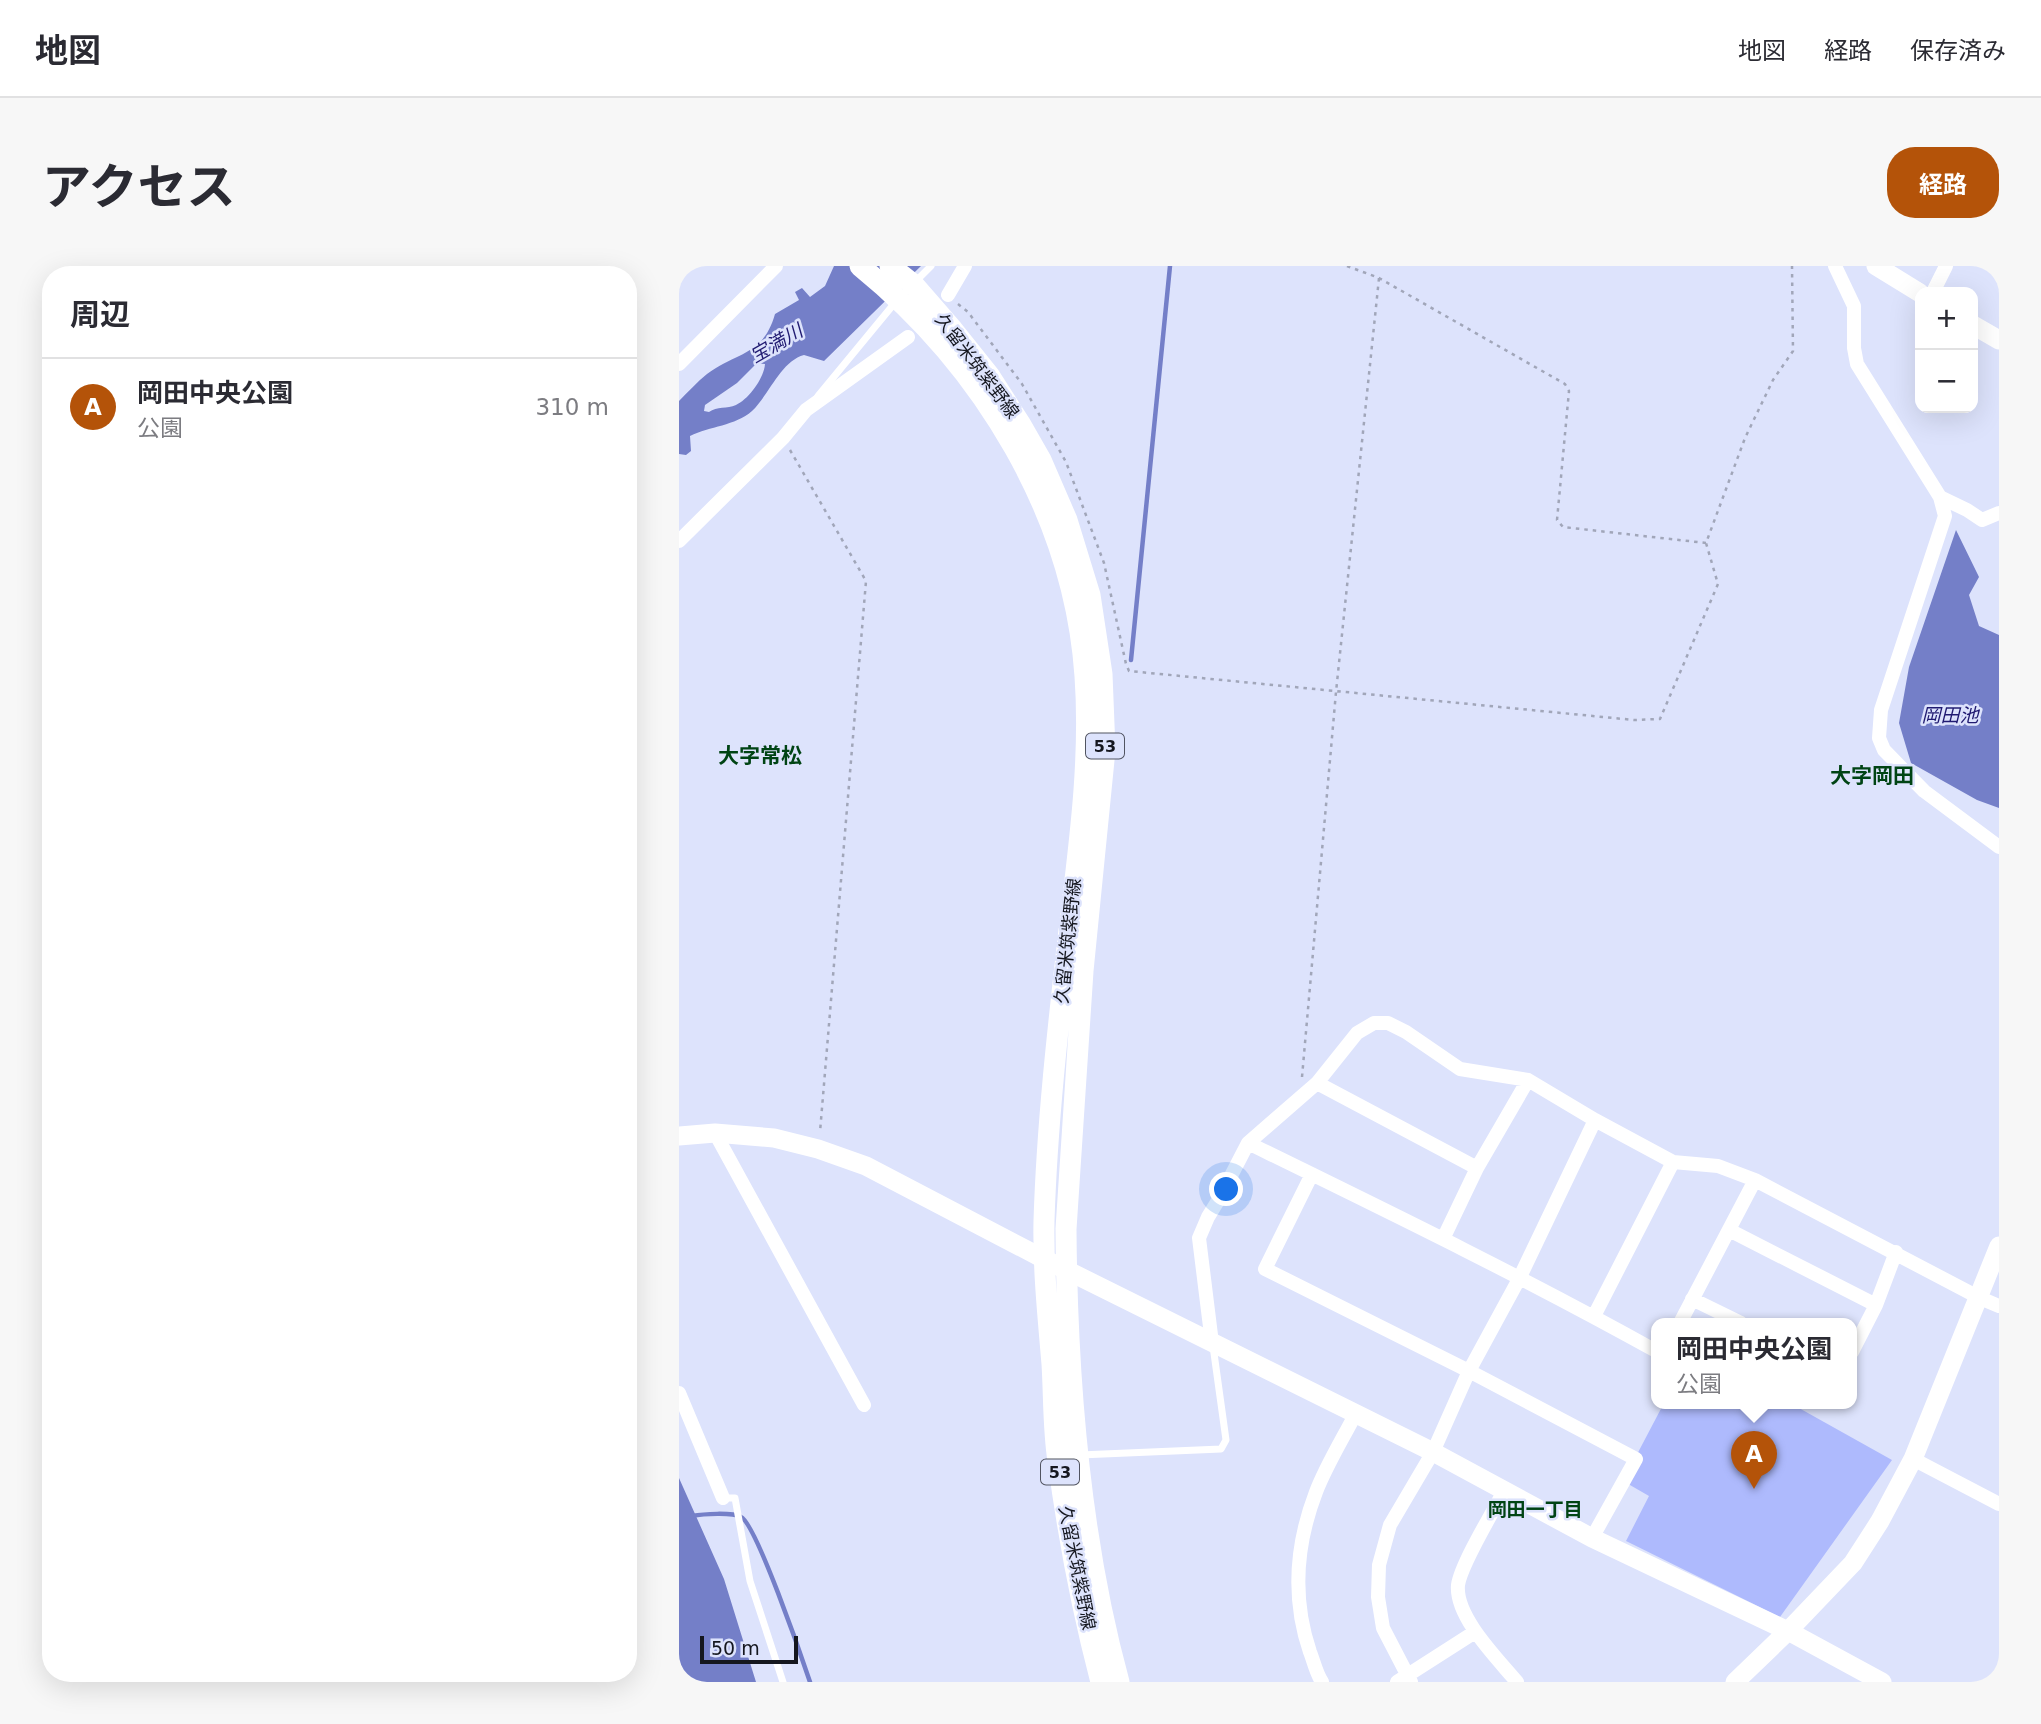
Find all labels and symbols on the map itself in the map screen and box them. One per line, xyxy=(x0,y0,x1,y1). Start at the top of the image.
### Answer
street label: 久留米筑紫野線 xyxy=(931,309,1024,422)
water label: 宝満川 xyxy=(746,318,808,367)
water label: 岡田池 xyxy=(1921,704,1980,726)
road number: 53 xyxy=(1086,733,1124,758)
district label: 大字常松 xyxy=(718,744,802,768)
district label: 大字岡田 xyxy=(1830,764,1914,788)
street label: 久留米筑紫野線 xyxy=(1050,877,1085,1005)
your location xyxy=(1209,1172,1243,1206)
pin: A xyxy=(1731,1431,1777,1489)
road number: 53 xyxy=(1041,1460,1079,1484)
district label: 岡田一丁目 xyxy=(1487,1498,1583,1520)
street label: 久留米筑紫野線 xyxy=(1055,1504,1100,1632)
scale bar xyxy=(700,1633,798,1665)

